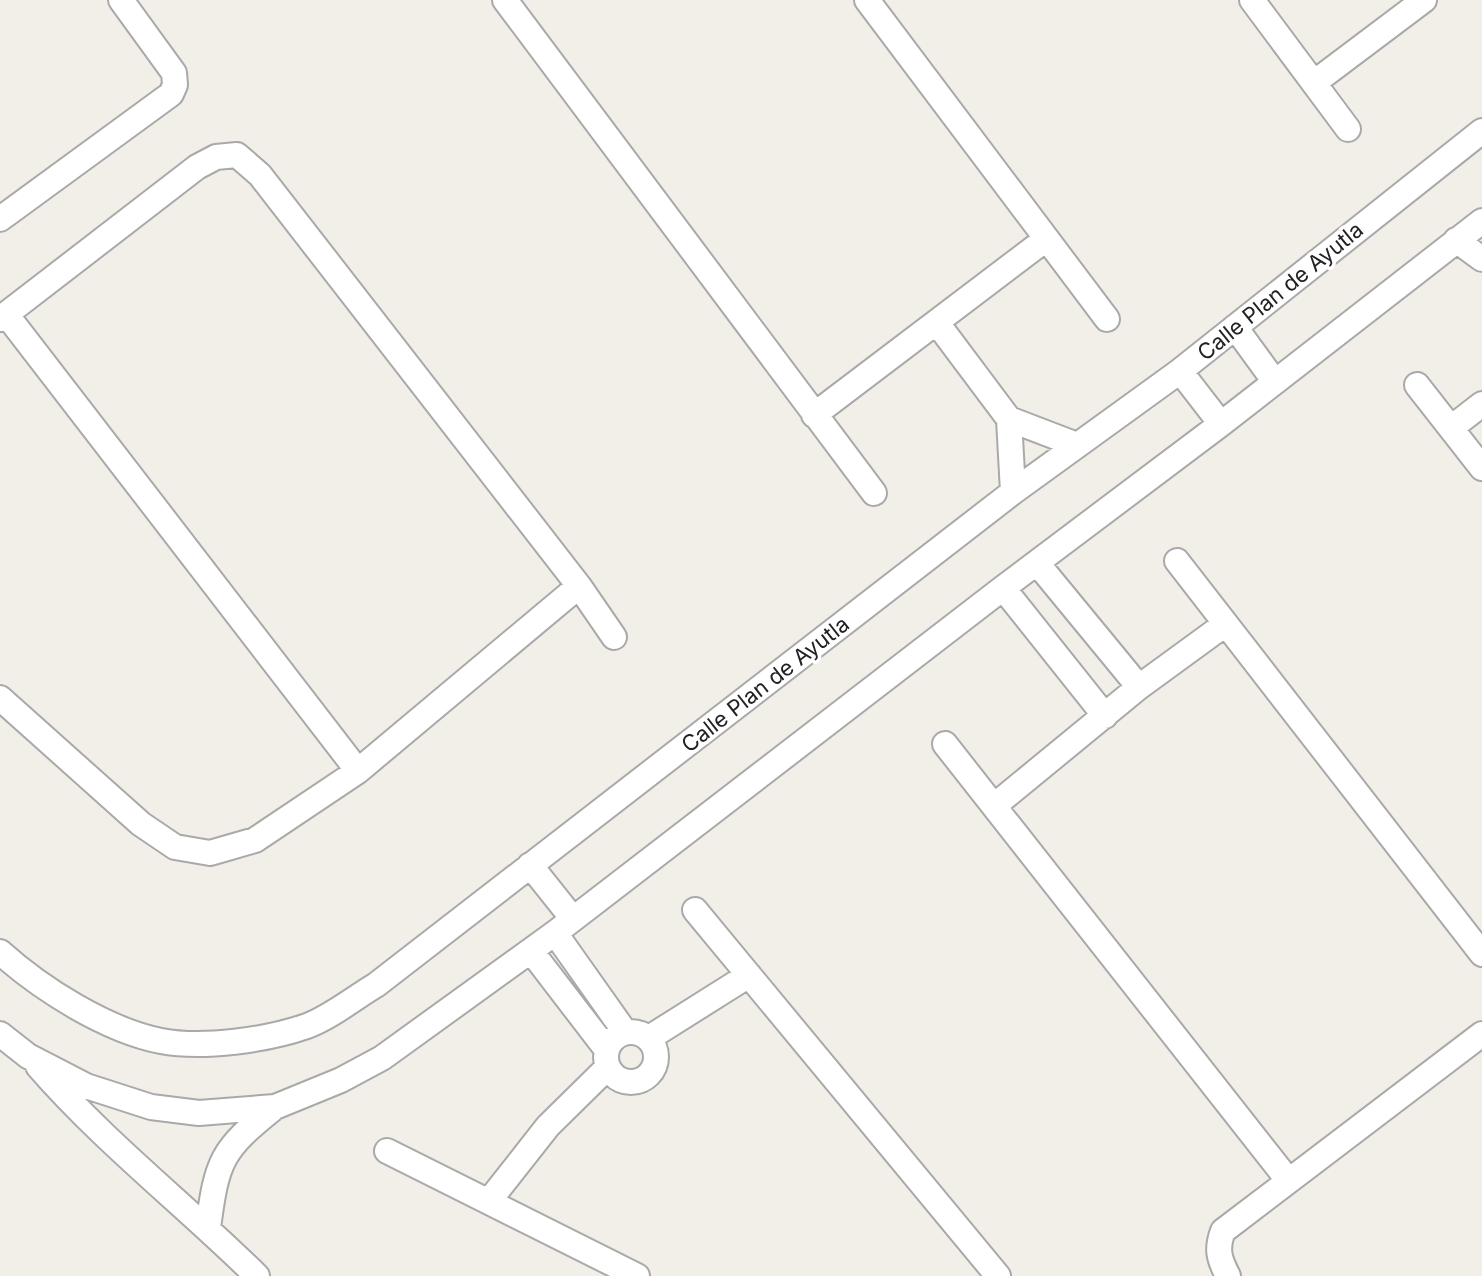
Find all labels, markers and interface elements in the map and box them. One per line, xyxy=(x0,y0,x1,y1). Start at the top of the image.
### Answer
street label: Calle Plan de Ayutla xyxy=(1192,216,1368,366)
street label: Calle Plan de Ayutla xyxy=(676,611,854,757)

